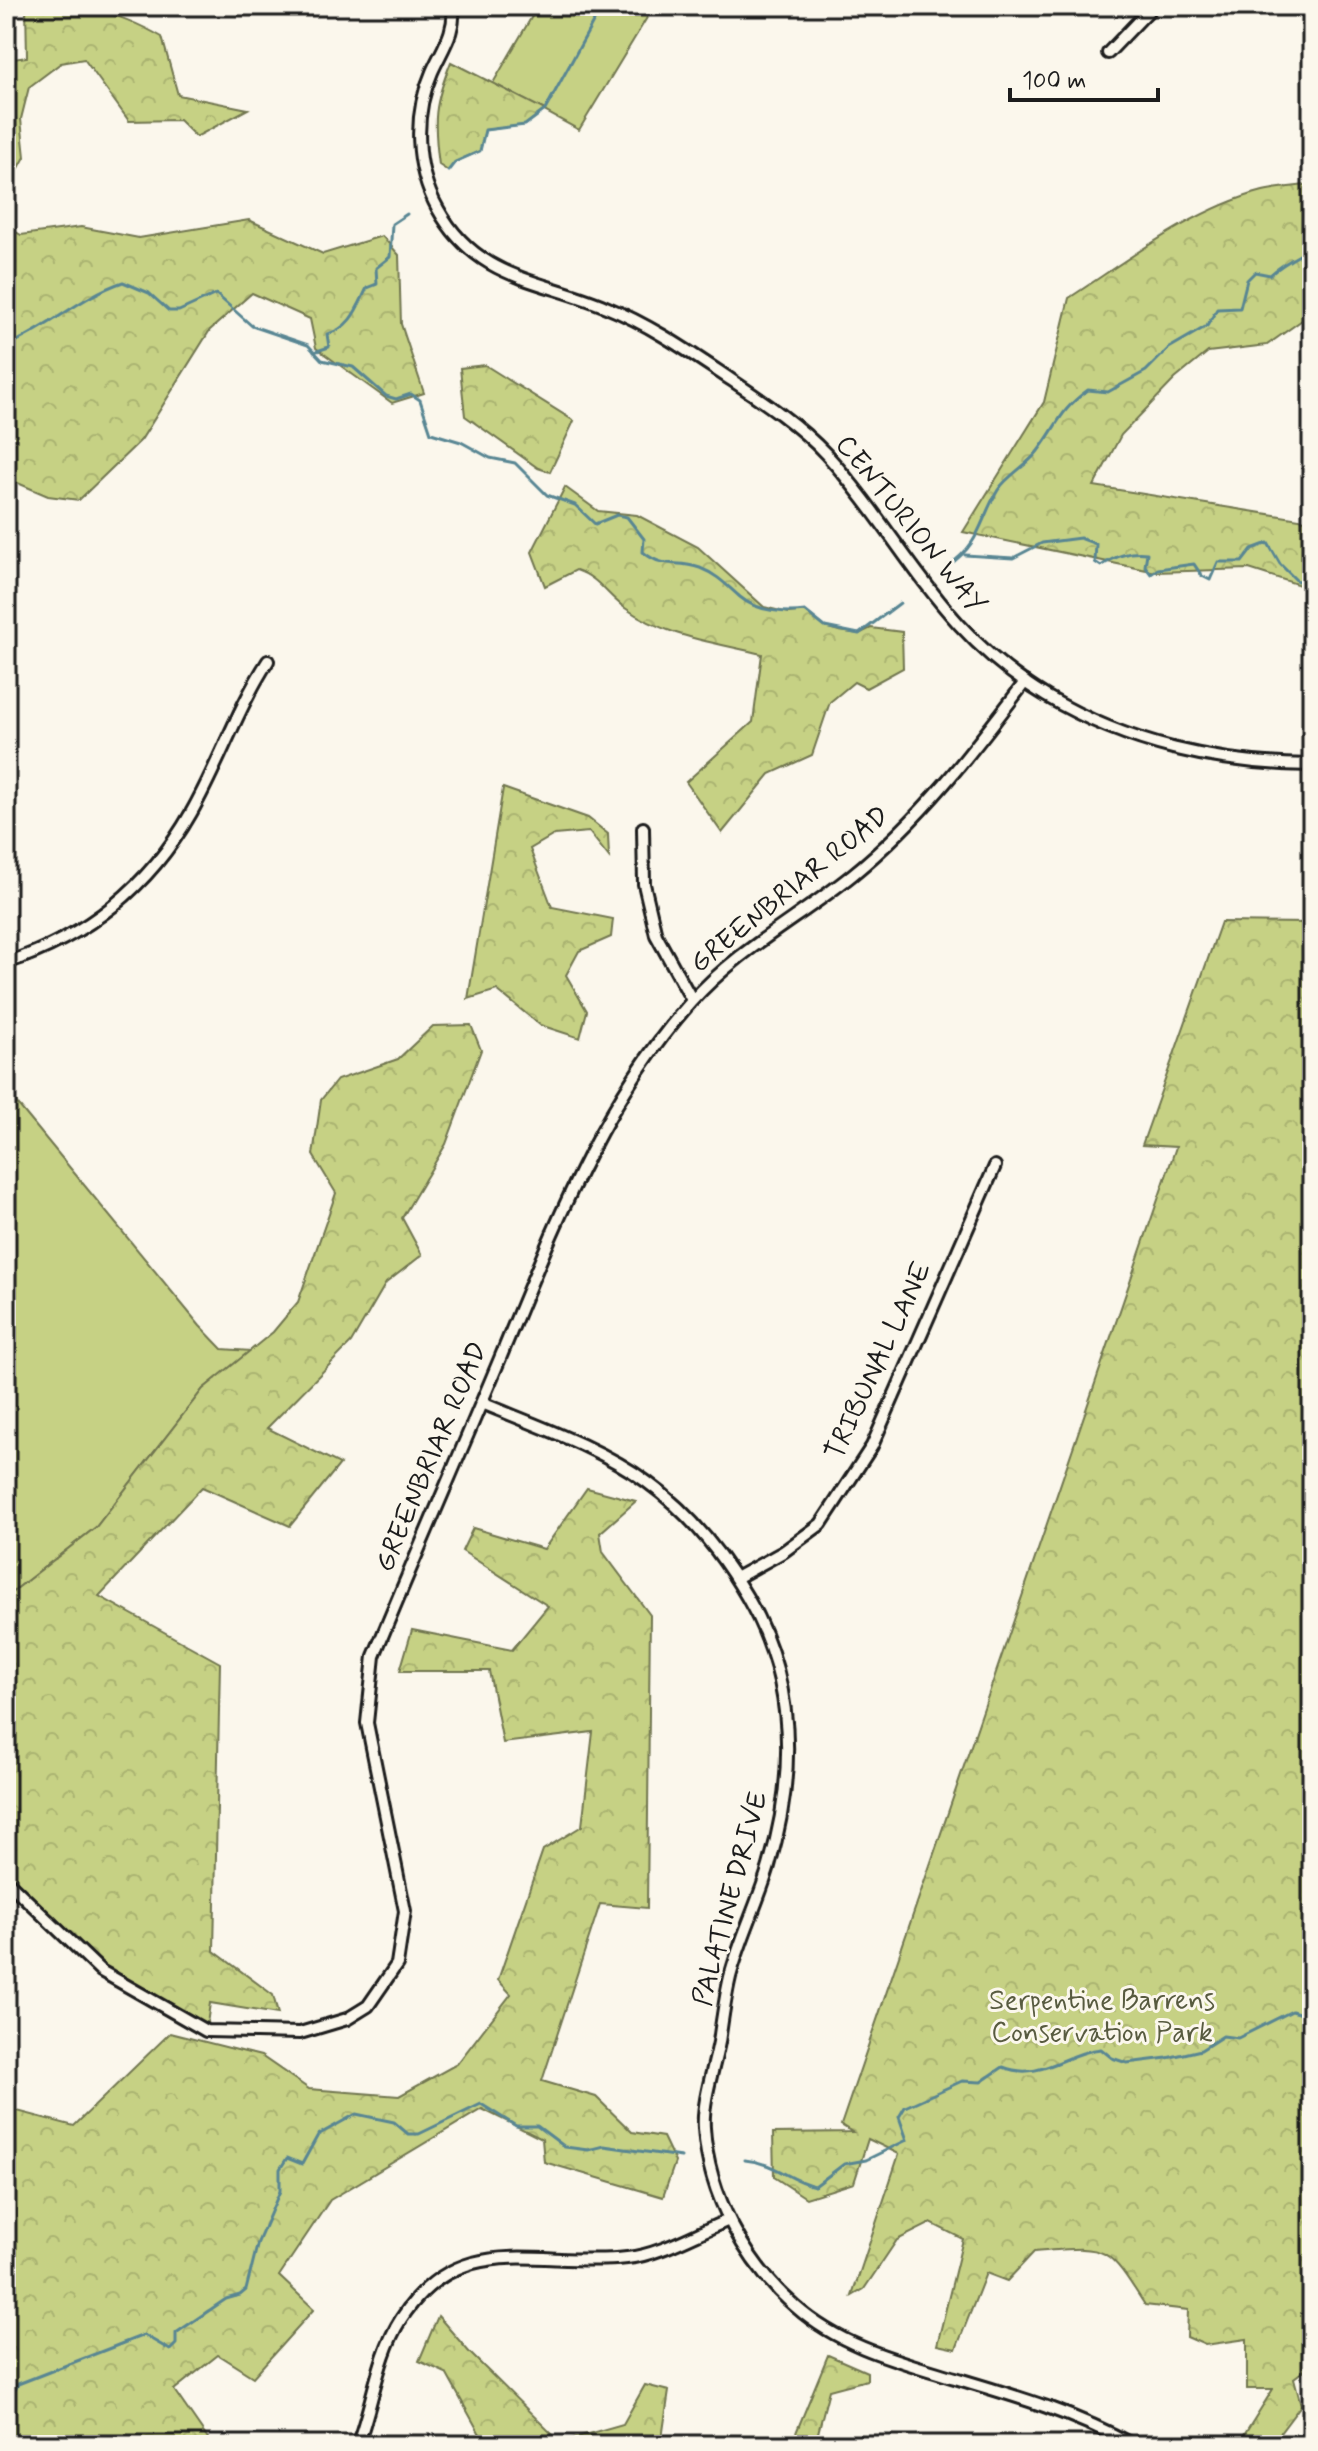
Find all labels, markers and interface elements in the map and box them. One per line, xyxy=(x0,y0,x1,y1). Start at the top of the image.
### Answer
scale bar xyxy=(1010,52,1158,102)
text: 100 m xyxy=(1022,66,1086,97)
street label: CENTURION WAY xyxy=(826,428,994,622)
street label: GREENBRIAR ROAD xyxy=(683,798,897,982)
street label: TRIBUNAL LANE xyxy=(817,1256,941,1466)
street label: GREENBRIAR ROAD xyxy=(367,1336,497,1578)
street label: PALATINE DRIVE xyxy=(685,1788,777,2010)
park label: Serpentine Barrens Conservation Park xyxy=(989,1983,1215,2052)

